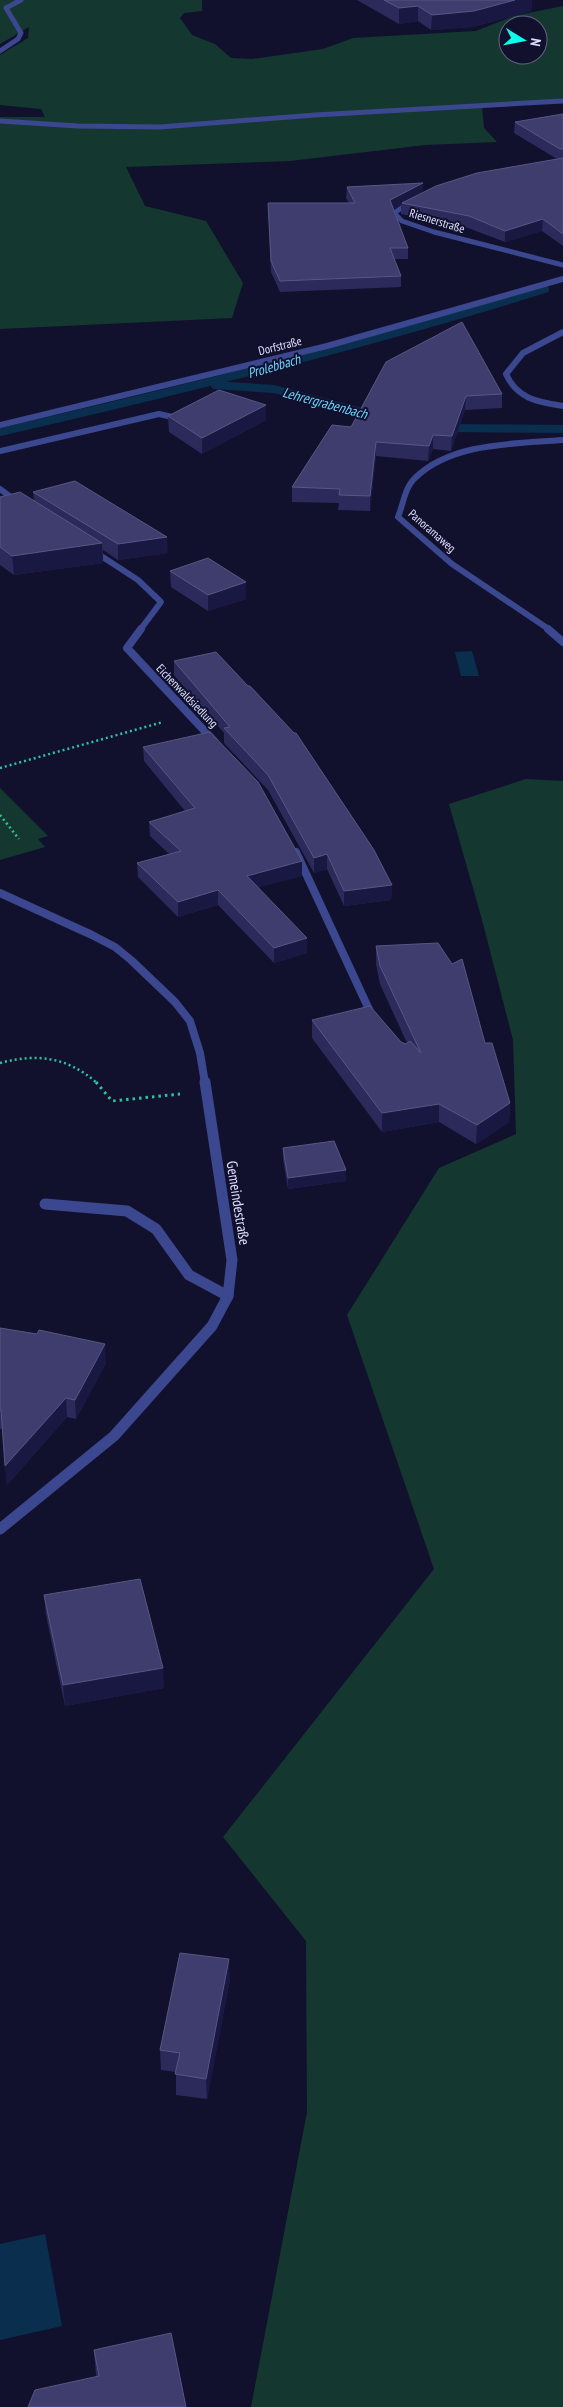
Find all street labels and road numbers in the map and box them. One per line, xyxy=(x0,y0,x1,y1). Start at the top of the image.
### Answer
street label: Riesnerstraße xyxy=(408,205,467,236)
street label: Dorfstraße xyxy=(257,333,303,358)
street label: Panoramaweg xyxy=(405,506,459,555)
street label: Eichenwaldsiedlung xyxy=(153,661,221,731)
street label: Gemeindestraße xyxy=(222,1160,255,1246)

